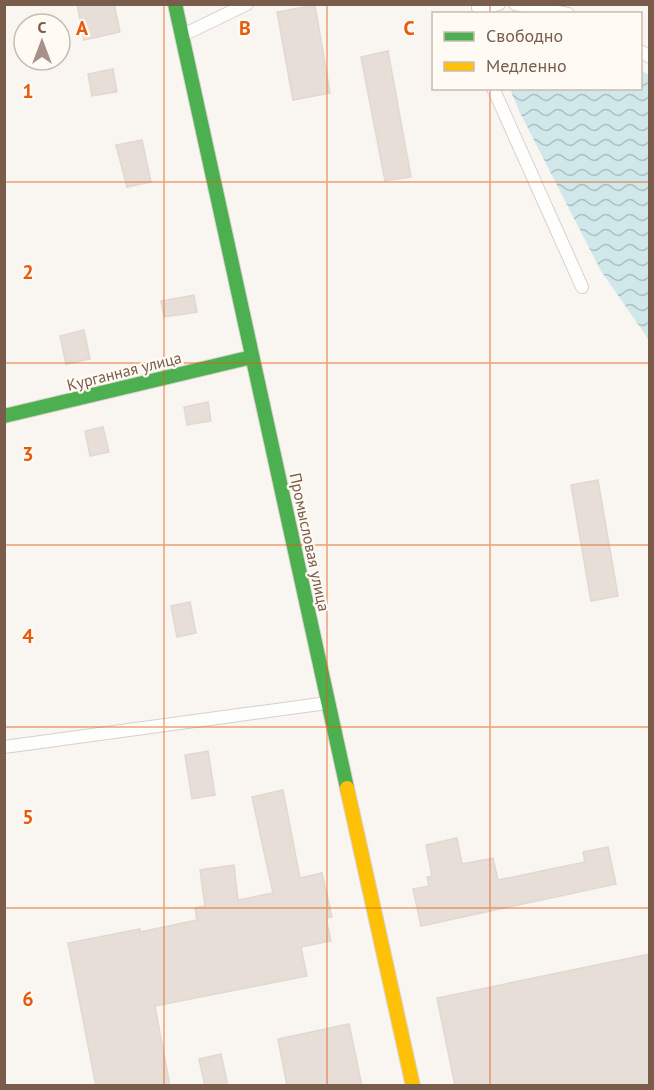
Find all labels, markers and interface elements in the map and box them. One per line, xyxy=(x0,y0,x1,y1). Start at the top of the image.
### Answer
north arrow xyxy=(12,12,72,72)
legend xyxy=(432,12,642,90)
text: A xyxy=(76,15,89,41)
text: B xyxy=(239,15,251,41)
text: C xyxy=(403,15,415,41)
text: С xyxy=(38,17,47,37)
text: Свободно xyxy=(486,24,563,47)
text: Медленно xyxy=(486,54,567,77)
text: 1 xyxy=(22,78,34,104)
text: 2 xyxy=(22,259,34,285)
street label: Курганная улица xyxy=(65,347,183,395)
text: 3 xyxy=(22,441,34,467)
street label: Промысловая улица xyxy=(286,471,334,613)
text: 4 xyxy=(22,623,34,649)
text: 5 xyxy=(22,804,34,830)
text: 6 xyxy=(22,986,34,1012)

